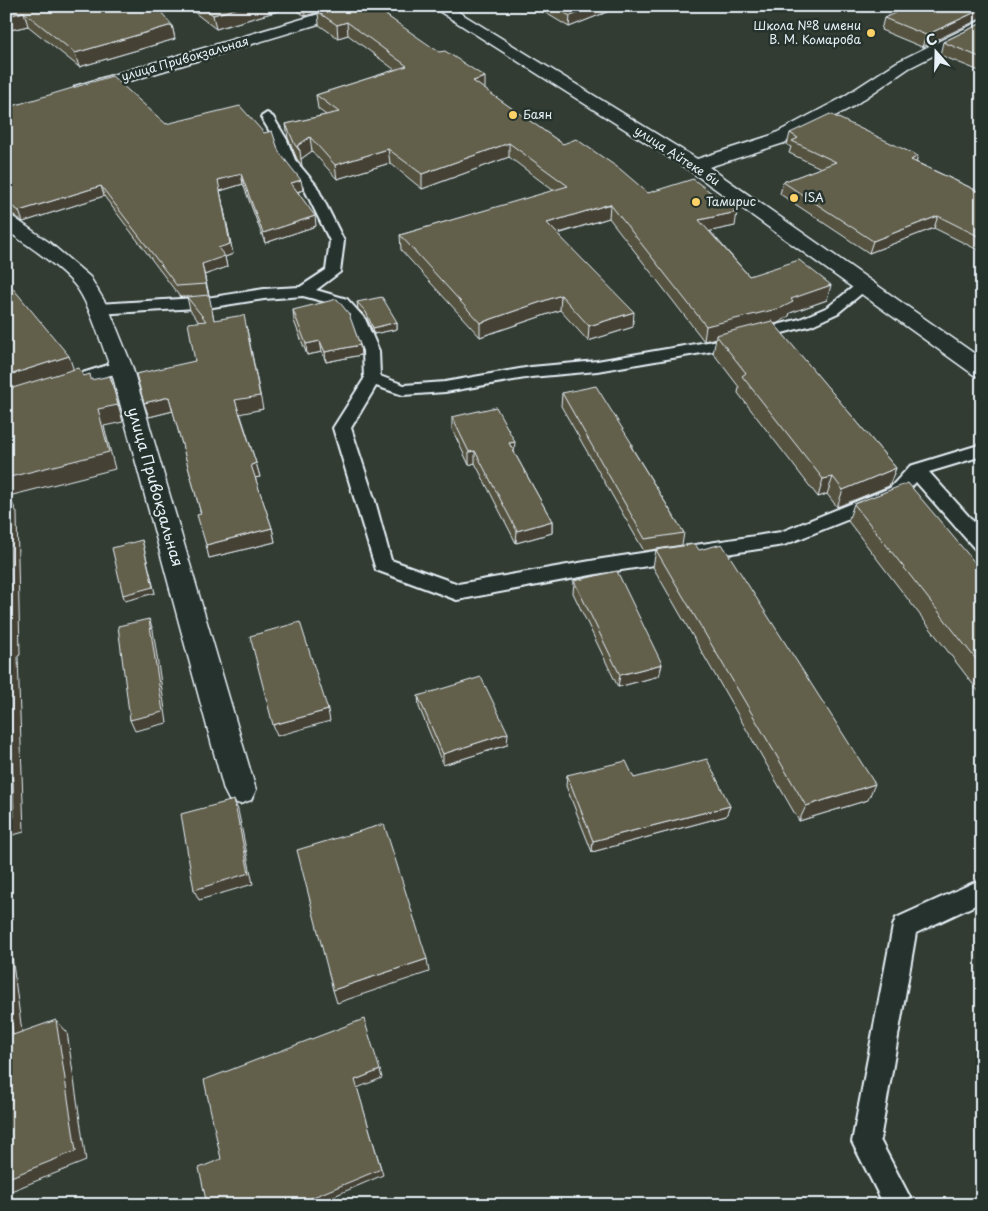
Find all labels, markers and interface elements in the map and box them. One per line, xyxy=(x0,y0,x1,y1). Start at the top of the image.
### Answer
place label: Школа №8 имени В. М. Комарова xyxy=(753,16,862,48)
marker: Школа №8 имени В. М. Комарова xyxy=(865,27,877,39)
north arrow xyxy=(910,28,960,78)
text: С xyxy=(923,28,940,51)
street label: улица Привокзальная xyxy=(119,31,251,85)
place label: Баян xyxy=(523,105,552,123)
marker: Баян xyxy=(507,109,519,121)
street label: улица Айтеке би xyxy=(631,121,724,190)
place label: ISA xyxy=(804,188,824,206)
place label: Тамирис xyxy=(706,192,756,210)
marker: ISA xyxy=(788,192,800,204)
marker: Тамирис xyxy=(690,196,702,208)
street label: улица Привокзальная xyxy=(123,404,190,569)

